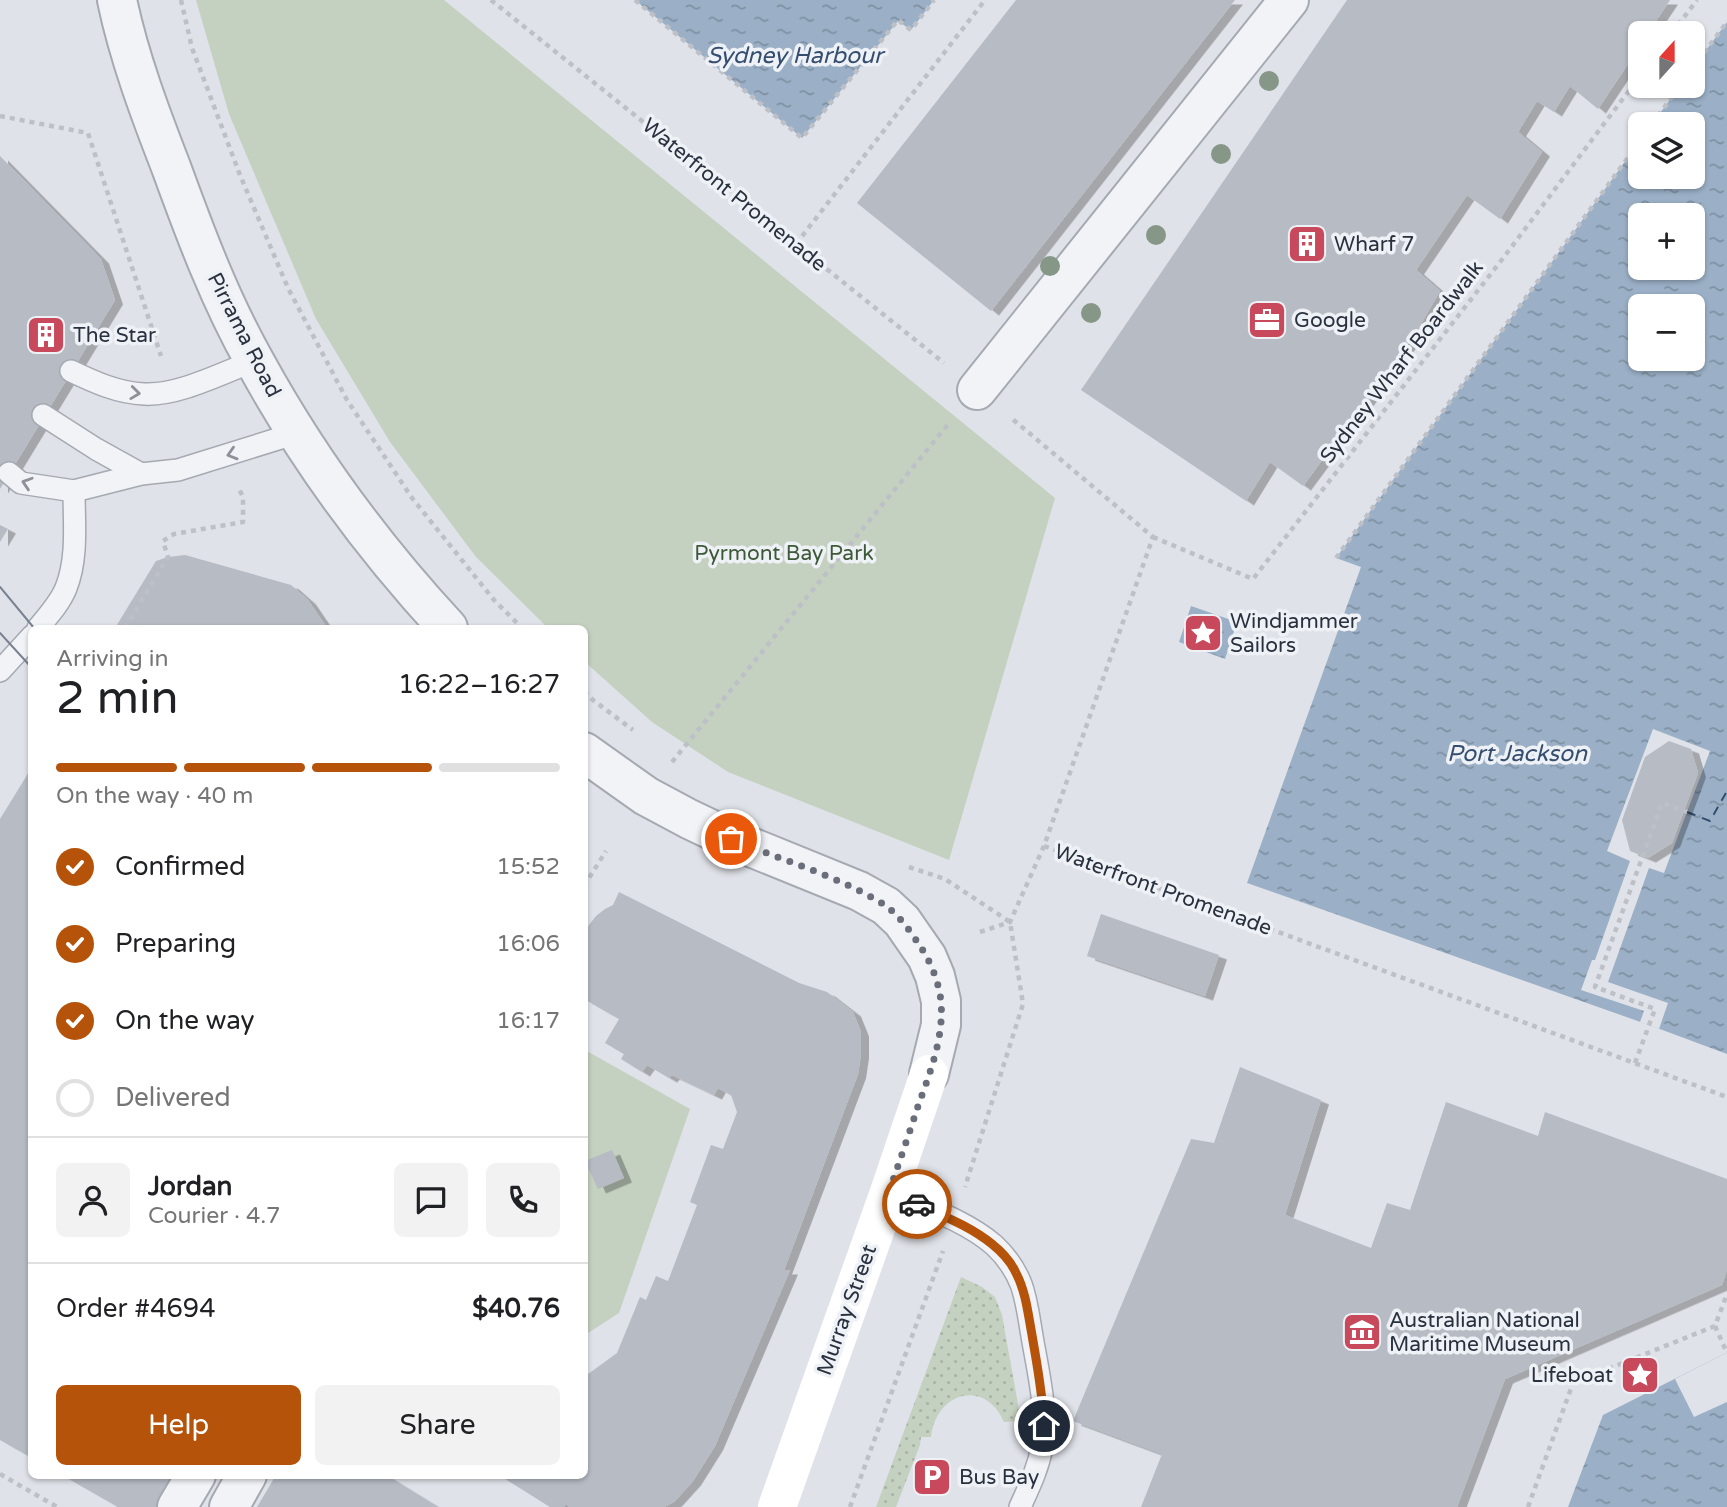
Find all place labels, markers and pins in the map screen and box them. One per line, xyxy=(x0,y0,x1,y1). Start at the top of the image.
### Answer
building icon: Wharf 7 xyxy=(1286,223,1328,265)
place label: Wharf 7 xyxy=(1334,232,1415,257)
office icon: Google xyxy=(1246,299,1288,341)
place label: Google xyxy=(1294,308,1366,333)
building icon: The Star xyxy=(25,314,67,356)
place label: The Star xyxy=(73,323,156,348)
place label: Windjammer Sailors xyxy=(1230,609,1358,658)
place icon: Windjammer Sailors xyxy=(1182,612,1224,654)
pin xyxy=(701,809,761,869)
place label: Australian National Maritime Museum xyxy=(1389,1308,1580,1357)
museum icon: Australian National Maritime Museum xyxy=(1341,1311,1383,1353)
place icon: Lifeboat xyxy=(1619,1354,1661,1396)
place label: Lifeboat xyxy=(1531,1363,1613,1388)
pin xyxy=(1014,1396,1074,1456)
parking icon: Bus Bay xyxy=(911,1456,953,1498)
place label: Bus Bay xyxy=(959,1465,1039,1490)

